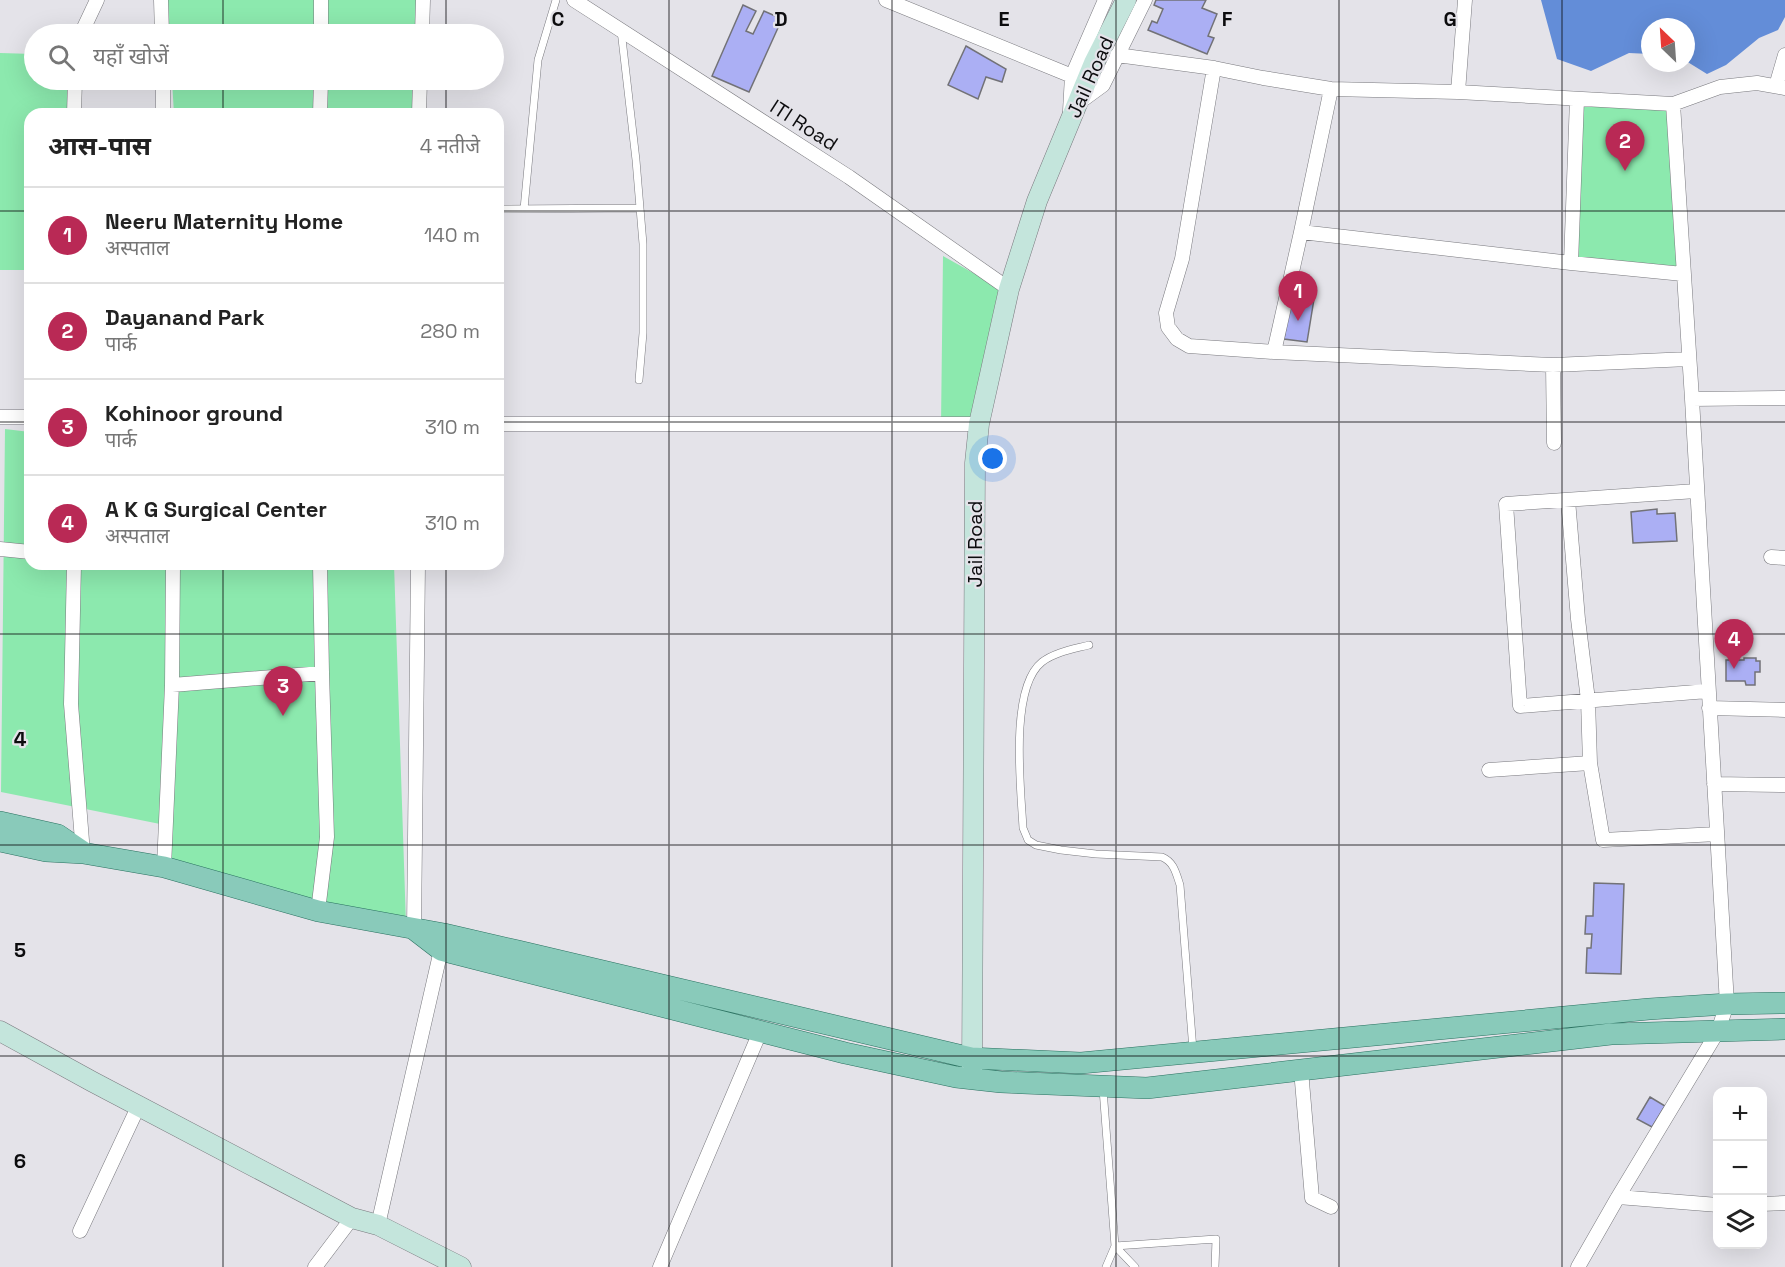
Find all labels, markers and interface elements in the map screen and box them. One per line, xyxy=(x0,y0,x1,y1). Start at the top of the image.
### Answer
text: C xyxy=(552,6,565,32)
text: D xyxy=(774,6,788,32)
text: E xyxy=(998,6,1010,32)
text: F xyxy=(1222,6,1233,32)
text: G xyxy=(1443,6,1457,32)
north arrow xyxy=(1641,18,1695,72)
search box xyxy=(24,24,504,90)
street label: Jail Road xyxy=(1060,32,1120,122)
icon: search xyxy=(45,41,78,74)
text: यहाँ खोजें xyxy=(93,42,169,70)
street label: ITI Road xyxy=(765,93,843,157)
pin: 2 xyxy=(1606,122,1644,171)
text: आस-पास xyxy=(48,129,151,163)
text: 4 नतीजे xyxy=(420,133,480,159)
text: Neeru Maternity Home xyxy=(105,207,343,235)
text: 1 xyxy=(63,222,72,248)
text: 140 m xyxy=(424,222,480,248)
text: अस्पताल xyxy=(105,235,170,261)
pin: 1 xyxy=(1278,272,1318,321)
text: Dayanand Park xyxy=(105,303,265,331)
text: 2 xyxy=(62,318,73,344)
text: 280 m xyxy=(420,318,480,344)
text: पार्क xyxy=(105,331,137,357)
text: Kohinoor ground xyxy=(105,399,283,427)
text: 3 xyxy=(61,414,74,440)
text: 310 m xyxy=(425,414,480,440)
text: पार्क xyxy=(105,427,137,453)
your location xyxy=(978,444,1007,473)
text: A K G Surgical Center xyxy=(105,495,327,523)
street label: Jail Road xyxy=(962,501,988,587)
text: 4 xyxy=(61,510,74,536)
text: 310 m xyxy=(425,510,480,536)
text: अस्पताल xyxy=(105,523,170,549)
pin: 4 xyxy=(1714,620,1754,669)
pin: 3 xyxy=(264,666,302,716)
text: 4 xyxy=(14,726,27,752)
text: 5 xyxy=(14,937,26,963)
map controls xyxy=(1713,1087,1767,1249)
button: + xyxy=(1713,1087,1767,1141)
button: − xyxy=(1713,1141,1767,1195)
text: 6 xyxy=(14,1148,26,1174)
button: layers xyxy=(1713,1195,1767,1249)

